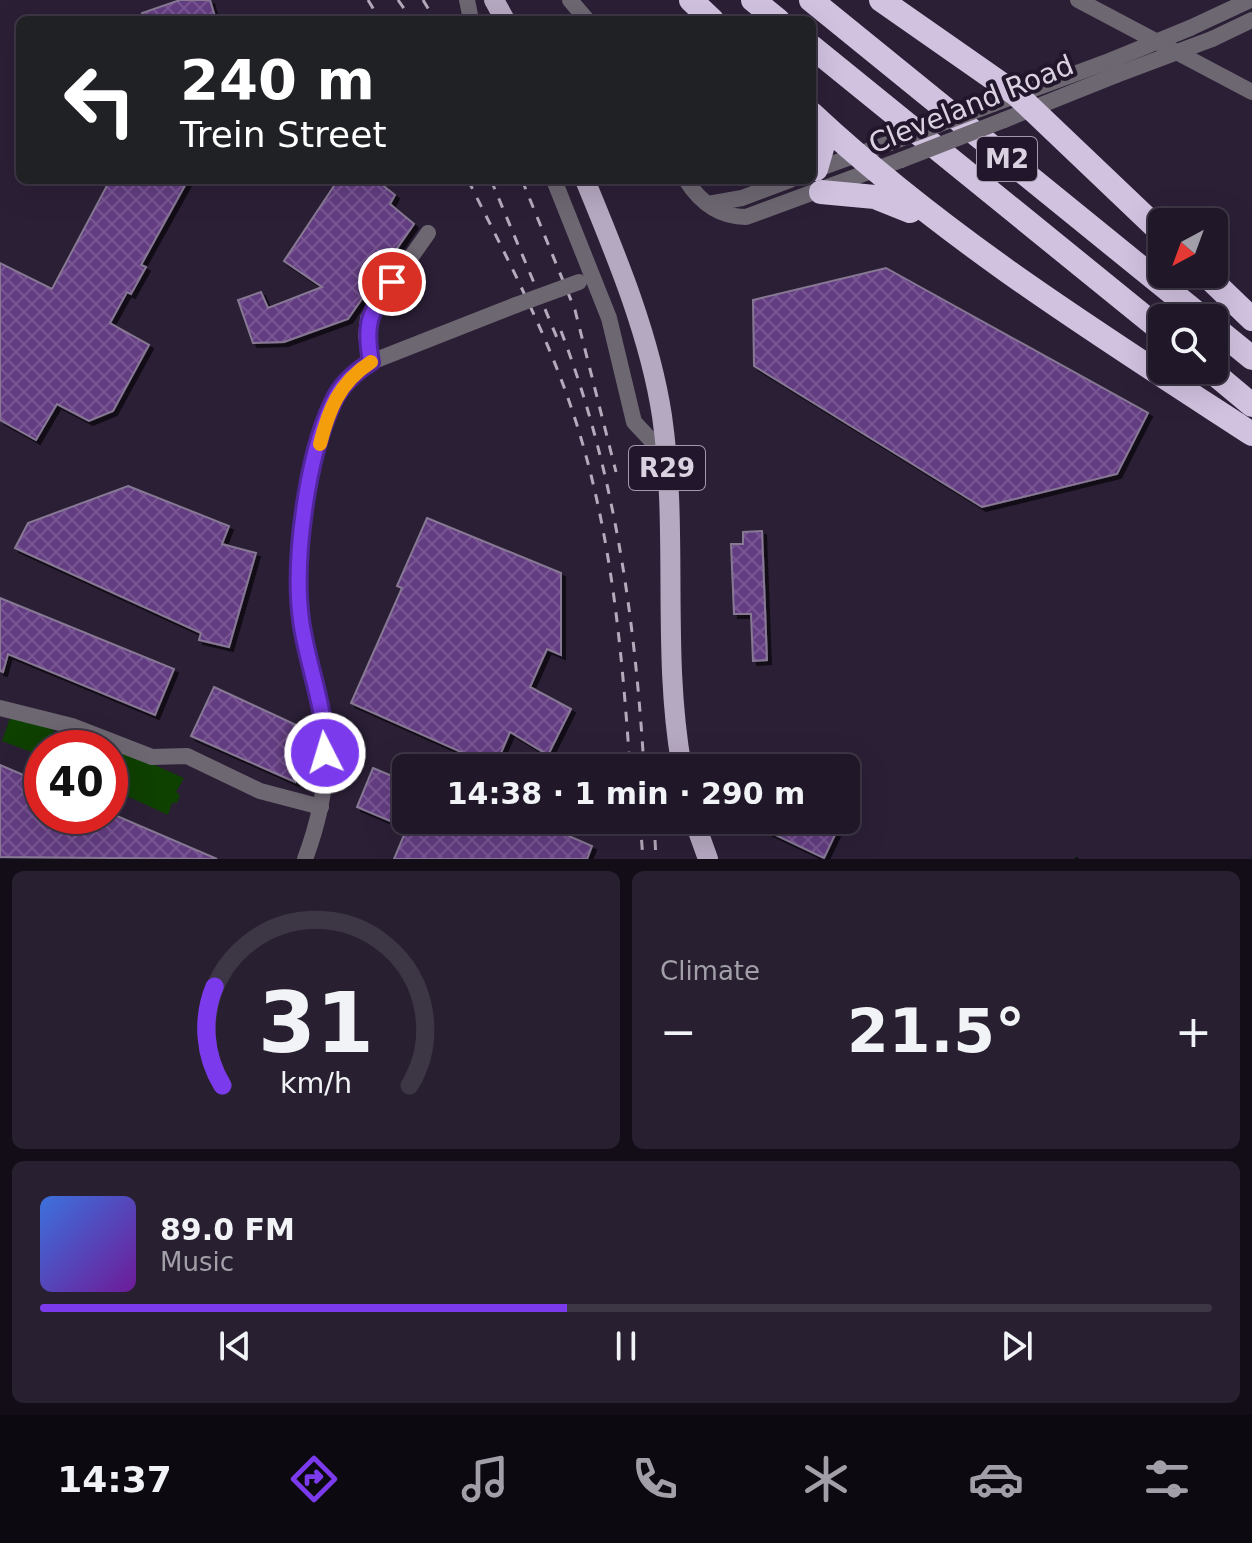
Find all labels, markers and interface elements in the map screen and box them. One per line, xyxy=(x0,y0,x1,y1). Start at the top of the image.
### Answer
text: 240 m xyxy=(180,47,375,112)
icon: left xyxy=(48,48,152,152)
street label: Cleveland Road xyxy=(864,48,1078,161)
text: Trein Street xyxy=(180,114,387,155)
road number: M2 xyxy=(977,137,1037,181)
north arrow xyxy=(1148,208,1228,288)
map controls xyxy=(1148,208,1228,384)
pin xyxy=(358,248,426,316)
icon: arrive xyxy=(370,260,414,304)
button: search xyxy=(1148,304,1228,384)
road number: R29 xyxy=(629,446,705,490)
position arrow xyxy=(283,711,367,795)
speed limit sign: 40 xyxy=(24,730,128,834)
text: 14:38 · 1 min · 290 m xyxy=(447,776,805,811)
text: Climate xyxy=(660,956,760,986)
text: 31 xyxy=(258,975,374,1072)
text: 21.5° xyxy=(847,996,1025,1066)
text: − xyxy=(660,1006,697,1057)
text: + xyxy=(1175,1006,1212,1057)
text: km/h xyxy=(280,1066,352,1100)
text: 89.0 FM xyxy=(160,1212,295,1247)
text: Music xyxy=(160,1247,234,1277)
icon: previous xyxy=(213,1324,257,1368)
icon: pause xyxy=(604,1324,648,1368)
icon: next xyxy=(995,1324,1039,1368)
icon: directions xyxy=(286,1451,342,1507)
icon: music xyxy=(457,1451,513,1507)
icon: phone xyxy=(627,1451,683,1507)
icon: climate xyxy=(798,1451,854,1507)
icon: car xyxy=(968,1451,1024,1507)
icon: filters xyxy=(1139,1451,1195,1507)
text: 14:37 xyxy=(57,1459,172,1500)

